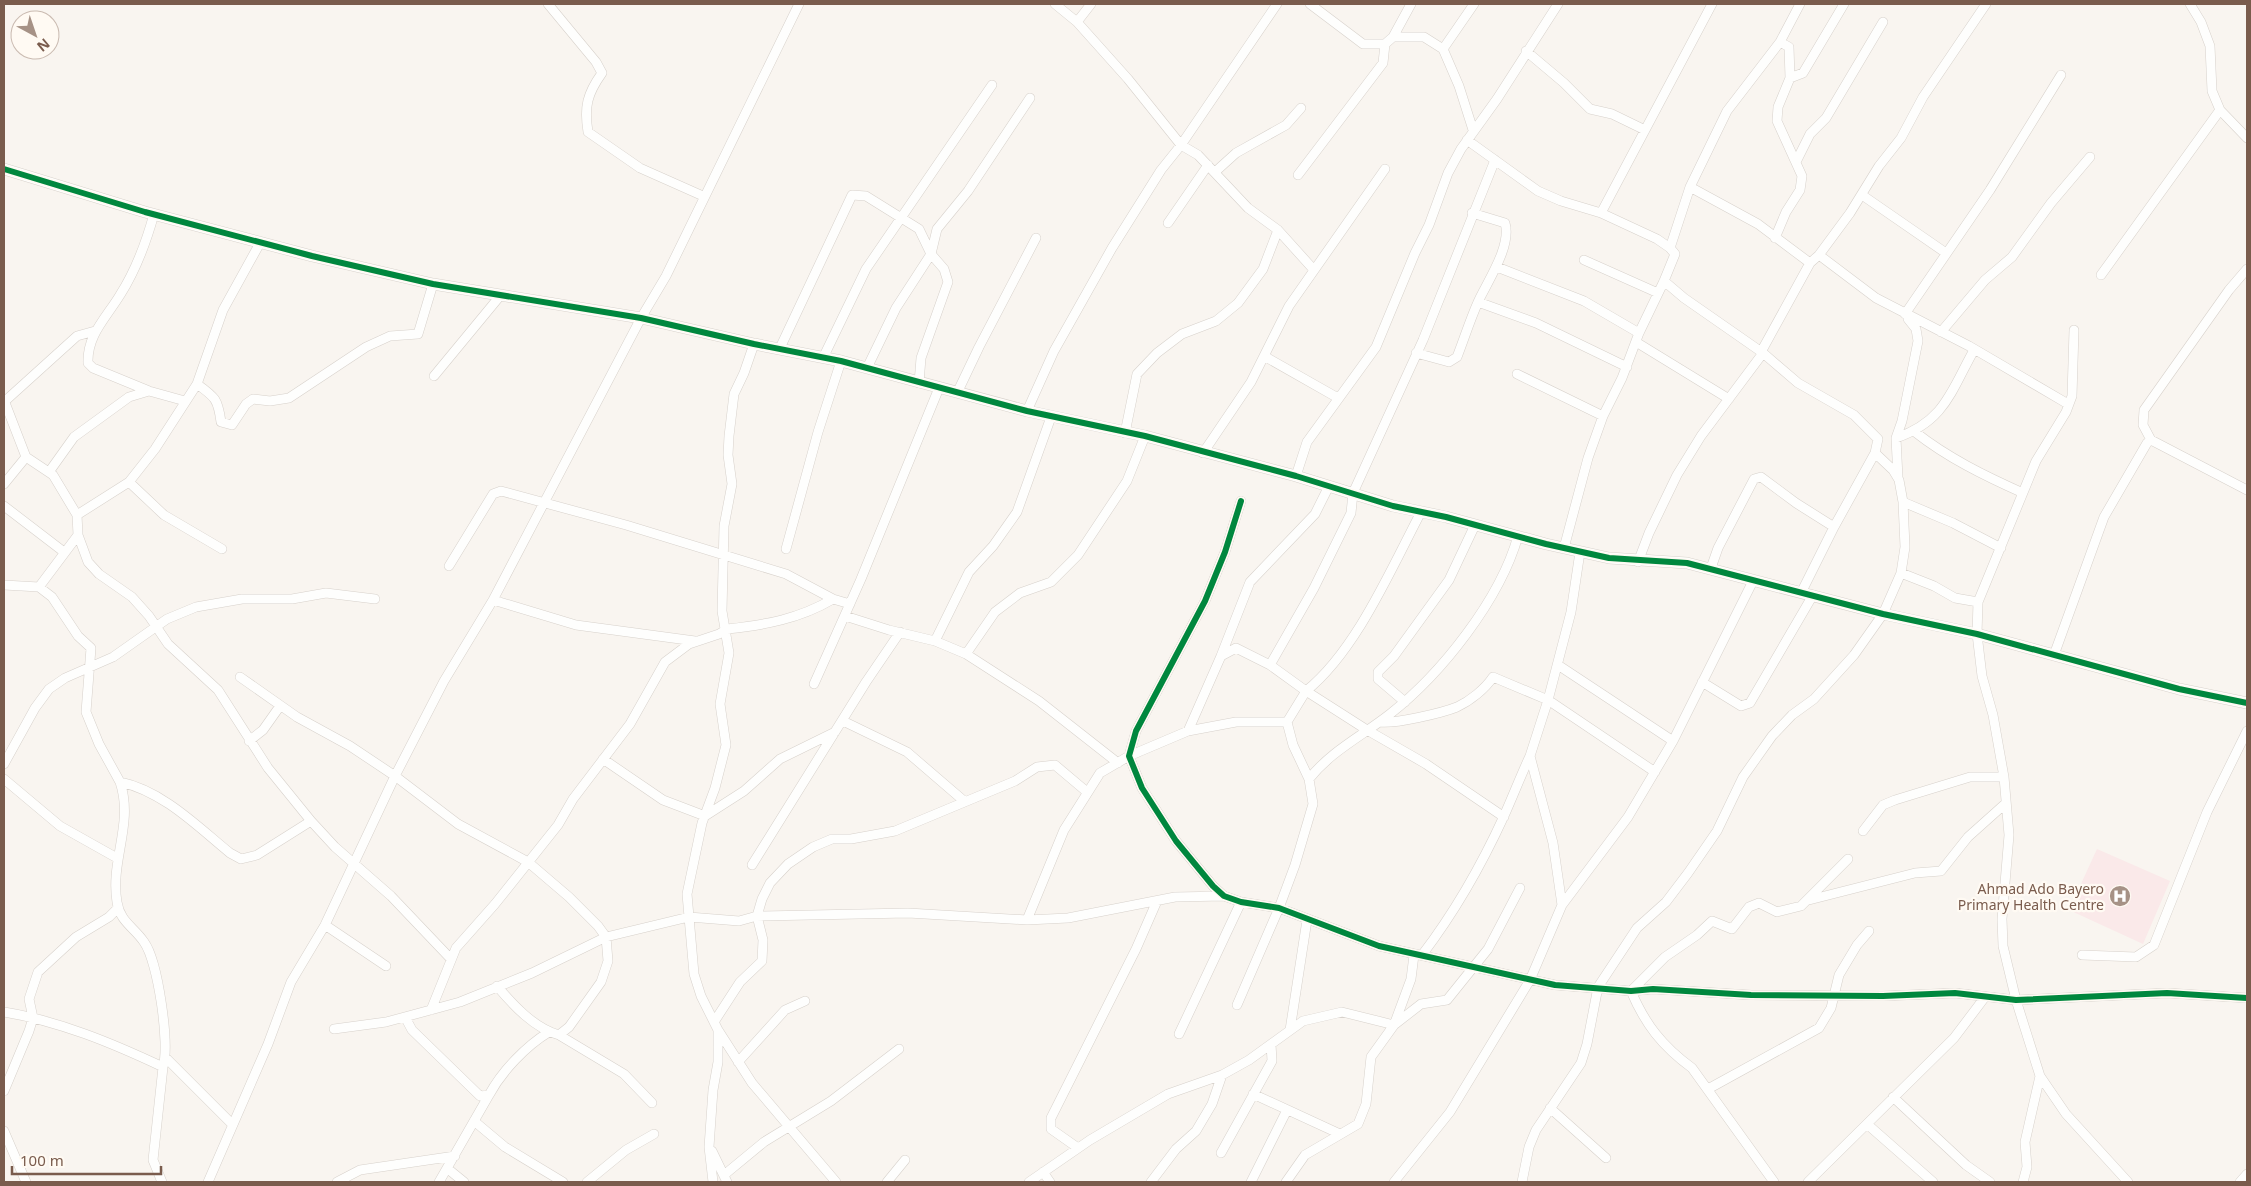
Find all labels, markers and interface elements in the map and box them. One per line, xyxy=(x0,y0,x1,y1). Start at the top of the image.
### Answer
north arrow xyxy=(10,10,60,60)
text: N xyxy=(33,34,54,56)
place label: Ahmad Ado Bayero Primary Health Centre xyxy=(1958,879,2104,914)
hospital icon: Ahmad Ado Bayero Primary Health Centre xyxy=(2108,884,2132,908)
scale bar xyxy=(12,1144,161,1176)
text: 100 m xyxy=(20,1150,64,1170)

